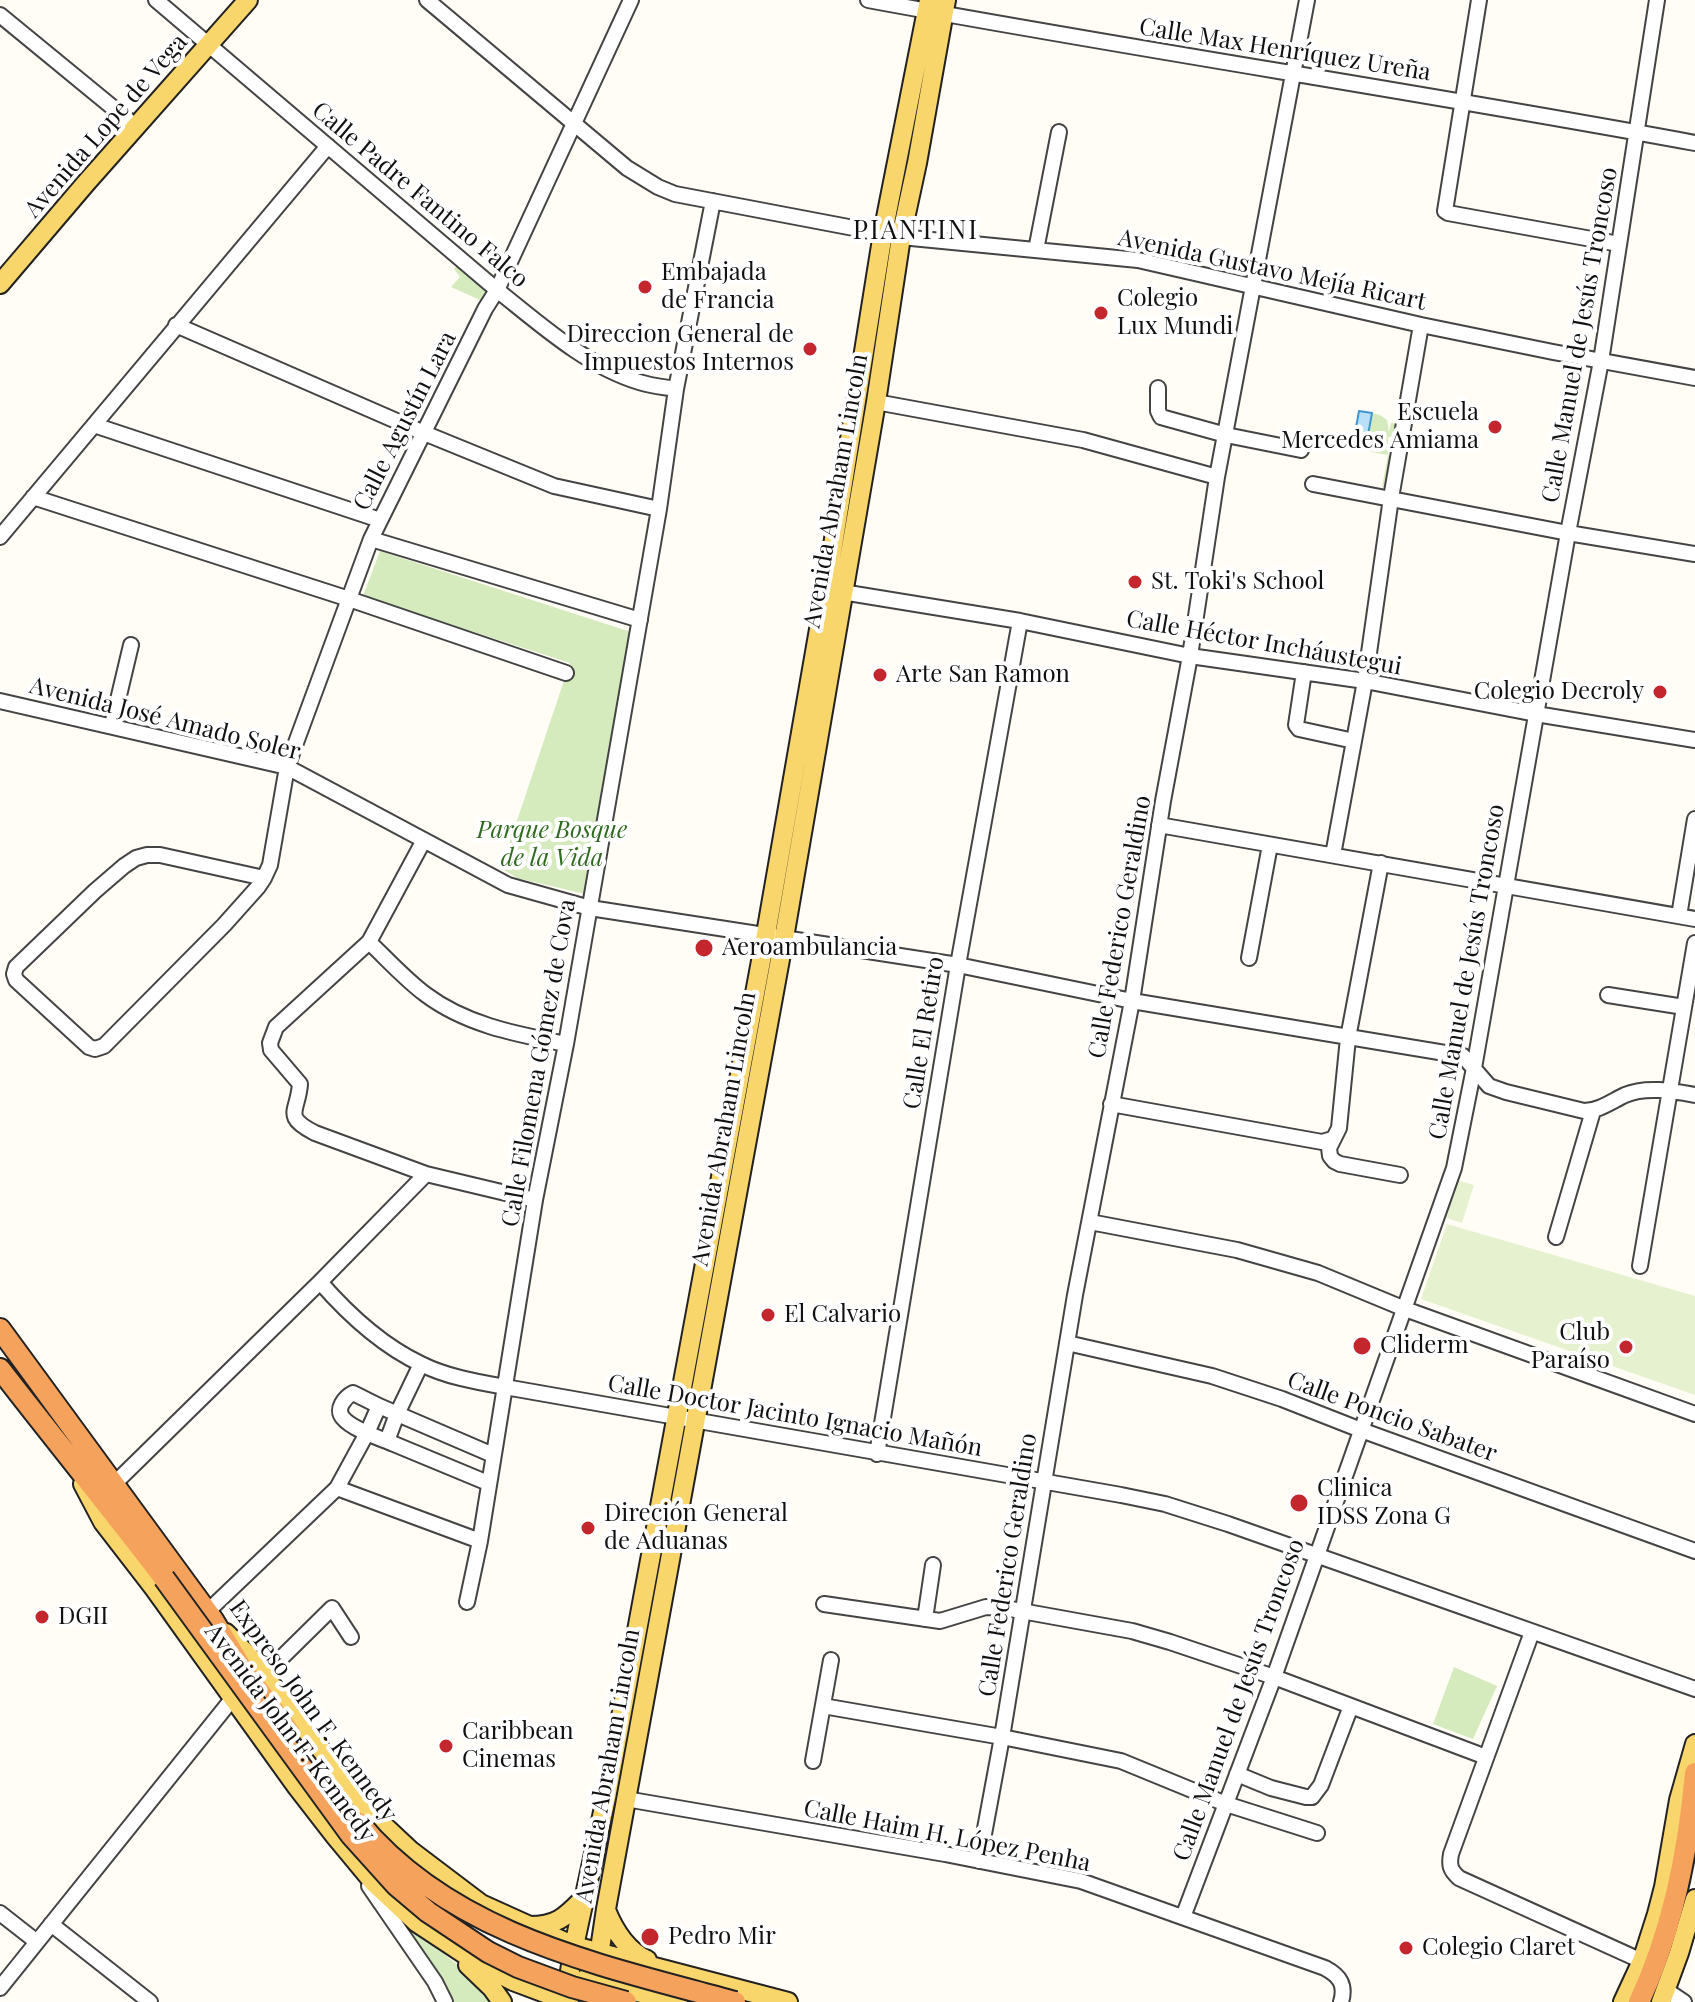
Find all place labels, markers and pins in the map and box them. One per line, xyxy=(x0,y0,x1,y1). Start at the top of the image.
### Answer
place label: Embajada de Francia xyxy=(661,259,774,315)
marker: Embajada de Francia xyxy=(636,278,654,296)
place label: Colegio Lux Mundi xyxy=(1117,285,1233,341)
marker: Colegio Lux Mundi xyxy=(1092,304,1110,322)
place label: Direccion General de Impuestos Internos xyxy=(566,321,794,377)
marker: Direccion General de Impuestos Internos xyxy=(801,340,819,358)
place label: Escuela Mercedes Amiama xyxy=(1281,399,1479,455)
marker: Escuela Mercedes Amiama xyxy=(1486,418,1504,436)
place label: St. Toki's School xyxy=(1151,568,1324,596)
marker: St. Toki's School xyxy=(1126,573,1144,591)
place label: Arte San Ramon xyxy=(896,661,1070,689)
marker: Arte San Ramon xyxy=(871,666,889,684)
place label: Colegio Decroly xyxy=(1474,678,1644,706)
marker: Colegio Decroly xyxy=(1651,683,1669,701)
place label: Aeroambulancia xyxy=(722,934,897,962)
marker: Aeroambulancia xyxy=(693,937,715,959)
place label: El Calvario xyxy=(784,1301,901,1329)
marker: El Calvario xyxy=(759,1306,777,1324)
place label: Club Paraíso xyxy=(1531,1319,1610,1375)
place label: Cliderm xyxy=(1380,1332,1468,1360)
marker: Cliderm xyxy=(1351,1335,1373,1357)
marker: Club Paraíso xyxy=(1617,1338,1635,1356)
place label: Clinica IDSS Zona G xyxy=(1317,1475,1451,1531)
marker: Clinica IDSS Zona G xyxy=(1288,1492,1310,1514)
place label: Direción General de Aduanas xyxy=(604,1500,788,1556)
marker: Direción General de Aduanas xyxy=(579,1519,597,1537)
place label: DGII xyxy=(58,1603,108,1631)
marker: DGII xyxy=(33,1608,51,1626)
place label: Caribbean Cinemas xyxy=(462,1718,574,1774)
marker: Caribbean Cinemas xyxy=(437,1737,455,1755)
place label: Pedro Mir xyxy=(668,1923,776,1951)
marker: Pedro Mir xyxy=(639,1926,661,1948)
place label: Colegio Claret xyxy=(1422,1934,1575,1962)
marker: Colegio Claret xyxy=(1397,1939,1415,1957)

